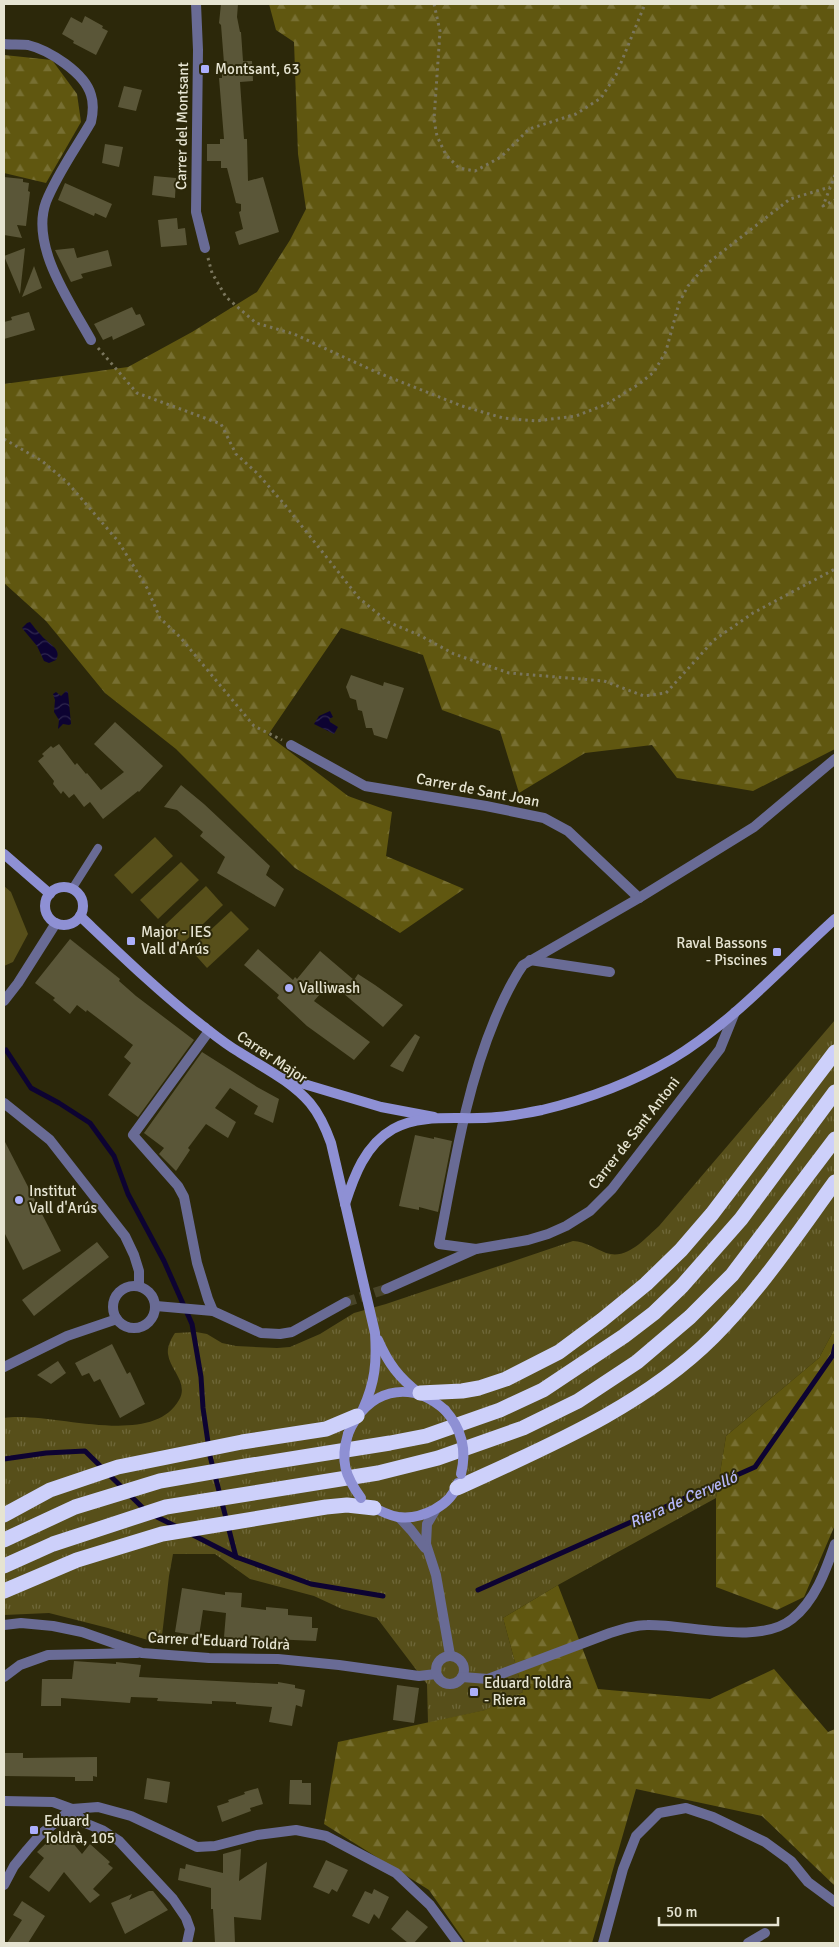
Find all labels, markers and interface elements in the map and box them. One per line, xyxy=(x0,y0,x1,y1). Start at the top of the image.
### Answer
place label: Montsant, 63 xyxy=(215,60,299,78)
street label: Carrer del Montsant xyxy=(172,62,192,190)
marker: Montsant, 63 xyxy=(199,63,211,75)
street label: Carrer de Sant Joan xyxy=(415,769,541,811)
place label: Major - IES Vall d'Arús xyxy=(141,923,211,958)
place label: Raval Bassons - Piscines xyxy=(676,934,767,969)
marker: Major - IES Vall d'Arús xyxy=(125,935,137,947)
marker: Raval Bassons - Piscines xyxy=(771,946,783,958)
place label: Valliwash xyxy=(299,979,360,997)
marker: Valliwash xyxy=(283,982,295,994)
street label: Carrer Major xyxy=(233,1027,311,1087)
street label: Carrer de Sant Antoni xyxy=(585,1073,683,1193)
place label: Institut Vall d'Arús xyxy=(29,1182,98,1217)
marker: Institut Vall d'Arús xyxy=(13,1194,25,1206)
water label: Riera de Cervelló xyxy=(626,1467,742,1533)
street label: Carrer d'Eduard Toldrà xyxy=(147,1628,291,1654)
place label: Eduard Toldrà - Riera xyxy=(484,1674,572,1709)
marker: Eduard Toldrà - Riera xyxy=(468,1686,480,1698)
place label: Eduard Toldrà, 105 xyxy=(44,1812,115,1847)
marker: Eduard Toldrà, 105 xyxy=(28,1824,40,1836)
scale bar xyxy=(659,1894,778,1926)
text: 50 m xyxy=(666,1903,697,1921)

